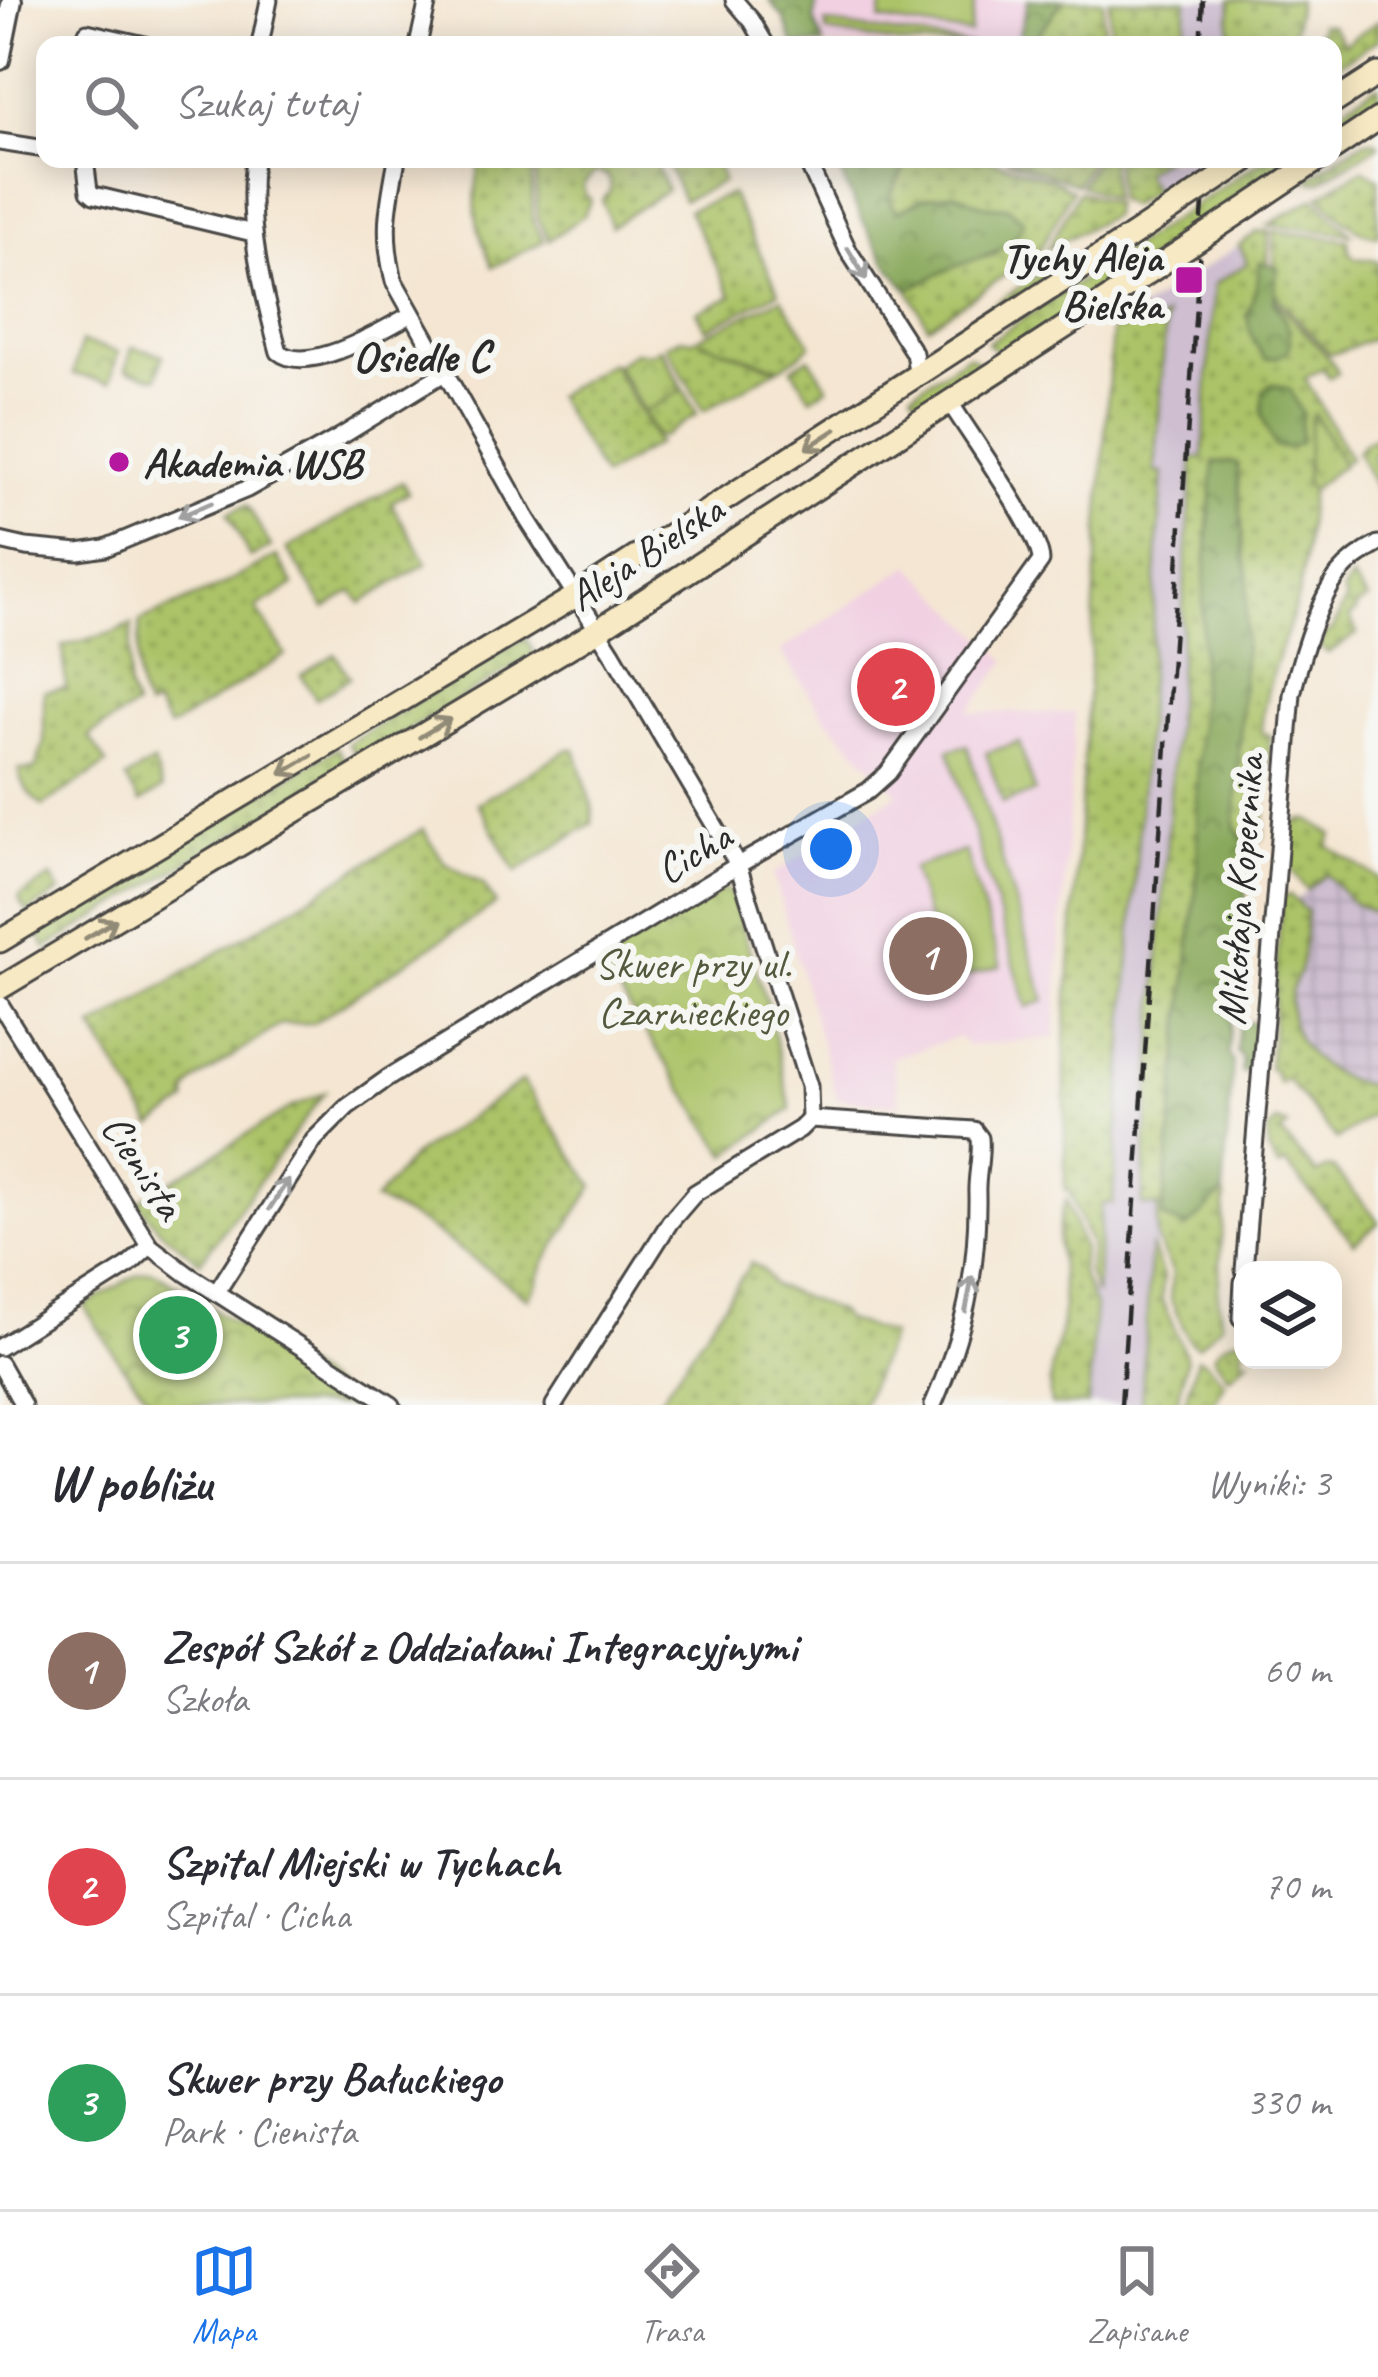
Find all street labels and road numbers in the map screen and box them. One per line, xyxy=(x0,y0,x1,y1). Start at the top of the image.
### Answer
street label: Aleja Bielska xyxy=(558,482,736,623)
street label: Mikołaja Kopernika xyxy=(1205,750,1277,1027)
street label: Cicha xyxy=(646,809,744,896)
street label: Cienista xyxy=(89,1104,198,1232)

